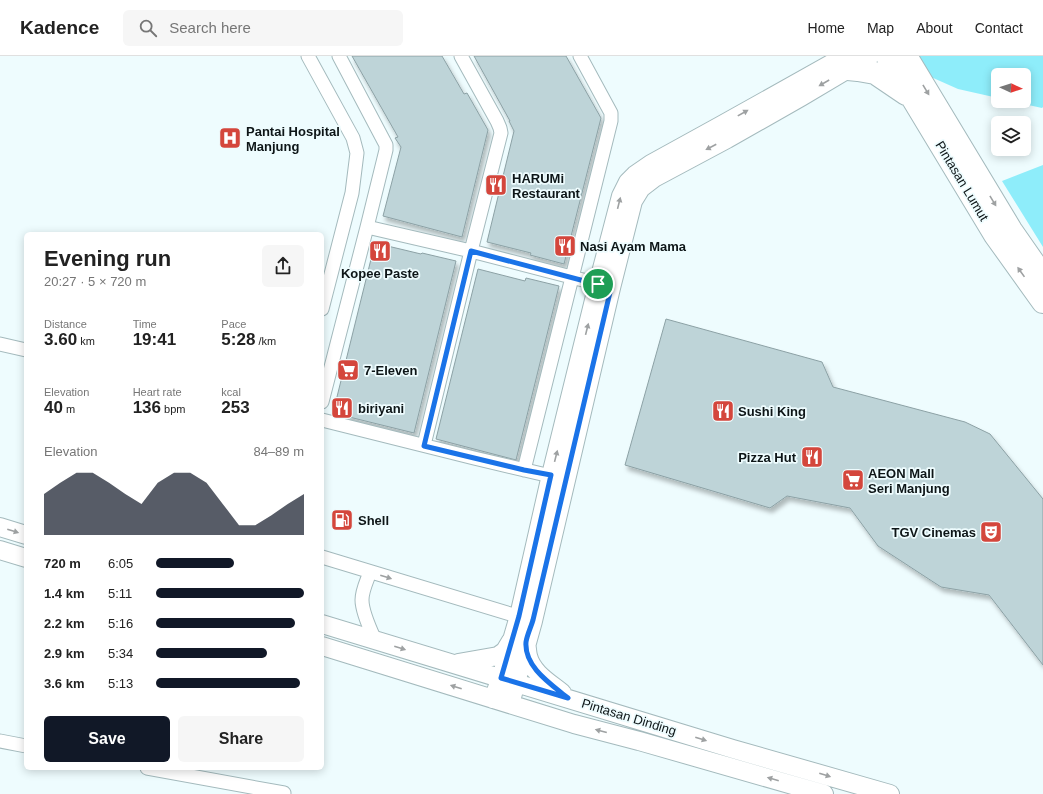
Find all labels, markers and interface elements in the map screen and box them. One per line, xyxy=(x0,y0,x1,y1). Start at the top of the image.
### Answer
search box xyxy=(123,10,403,46)
text: Kadence xyxy=(20,17,99,38)
icon: search xyxy=(137,17,159,39)
text: Search here xyxy=(169,19,251,36)
text: Home xyxy=(808,20,845,36)
text: Map xyxy=(867,20,894,36)
text: About xyxy=(916,20,953,36)
text: Contact xyxy=(975,20,1023,36)
north arrow xyxy=(991,68,1031,108)
map controls xyxy=(991,68,1031,156)
one-way arrow xyxy=(818,80,830,87)
one-way arrow xyxy=(922,84,929,96)
one-way arrow xyxy=(737,110,749,117)
button: layers xyxy=(991,116,1031,156)
place label: Pantai Hospital Manjung xyxy=(246,124,340,154)
hospital icon: Pantai Hospital Manjung xyxy=(217,125,243,151)
street label: Pintasan Lumut xyxy=(932,138,992,224)
one-way arrow xyxy=(705,144,717,150)
place label: HARUMi Restaurant xyxy=(512,171,581,201)
restaurant icon: HARUMi Restaurant xyxy=(483,172,509,198)
one-way arrow xyxy=(990,195,997,207)
one-way arrow xyxy=(617,197,623,210)
restaurant icon: Nasi Ayam Mama xyxy=(552,233,578,259)
restaurant icon: Kopee Paste xyxy=(367,238,393,264)
place label: Nasi Ayam Mama xyxy=(580,239,687,254)
button: share xyxy=(262,245,304,287)
text: Evening run xyxy=(44,246,171,271)
place label: Kopee Paste xyxy=(341,266,419,281)
one-way arrow xyxy=(1017,266,1025,277)
pin xyxy=(581,267,615,301)
icon: arrive xyxy=(587,273,609,295)
text: 20:27 · 5 × 720 m xyxy=(44,274,146,289)
text: Distance xyxy=(44,318,87,330)
text: Time xyxy=(133,318,157,330)
text: Pace xyxy=(221,318,246,330)
one-way arrow xyxy=(585,323,591,336)
text: 3.60 xyxy=(44,330,77,349)
text: 19:41 xyxy=(133,330,176,349)
text: 5:28 xyxy=(221,330,255,349)
text: km xyxy=(77,335,95,347)
text: /km xyxy=(255,335,276,347)
supermarket icon: 7-Eleven xyxy=(335,357,361,383)
place label: 7-Eleven xyxy=(364,363,418,378)
text: Elevation xyxy=(44,386,89,398)
text: Heart rate xyxy=(133,386,182,398)
text: kcal xyxy=(221,386,241,398)
restaurant icon: biriyani xyxy=(329,395,355,421)
text: 40 xyxy=(44,398,63,417)
text: 136 xyxy=(133,398,161,417)
text: 253 xyxy=(221,398,250,417)
restaurant icon: Sushi King xyxy=(710,398,736,424)
place label: biriyani xyxy=(358,401,404,416)
text: m xyxy=(63,403,75,415)
text: bpm xyxy=(161,403,186,415)
place label: Sushi King xyxy=(738,404,806,419)
text: Elevation xyxy=(44,444,97,459)
text: 84–89 m xyxy=(253,444,304,459)
restaurant icon: Pizza Hut xyxy=(799,444,825,470)
one-way arrow xyxy=(554,449,560,462)
place label: Pizza Hut xyxy=(738,450,797,465)
place label: AEON Mall Seri Manjung xyxy=(868,466,950,496)
supermarket icon: AEON Mall Seri Manjung xyxy=(840,467,866,493)
fuel station icon: Shell xyxy=(329,507,355,533)
place label: Shell xyxy=(358,513,389,528)
theatre icon: TGV Cinemas xyxy=(978,519,1004,545)
place label: TGV Cinemas xyxy=(891,525,976,540)
one-way arrow xyxy=(7,528,19,534)
text: 720 m xyxy=(44,556,81,571)
text: 6:05 xyxy=(108,556,133,571)
one-way arrow xyxy=(380,574,392,580)
text: 1.4 km xyxy=(44,586,84,601)
text: 5:11 xyxy=(108,586,132,601)
text: 2.2 km xyxy=(44,616,84,631)
text: 5:16 xyxy=(108,616,133,631)
one-way arrow xyxy=(394,645,406,651)
text: 2.9 km xyxy=(44,646,84,661)
text: 5:34 xyxy=(108,646,133,661)
text: 3.6 km xyxy=(44,676,84,691)
text: 5:13 xyxy=(108,676,133,691)
one-way arrow xyxy=(450,684,462,690)
street label: Pintasan Dinding xyxy=(580,695,678,739)
button: Save xyxy=(44,716,170,762)
button: Share xyxy=(178,716,304,762)
one-way arrow xyxy=(595,728,607,734)
one-way arrow xyxy=(695,736,707,742)
one-way arrow xyxy=(820,772,832,778)
one-way arrow xyxy=(767,776,779,782)

